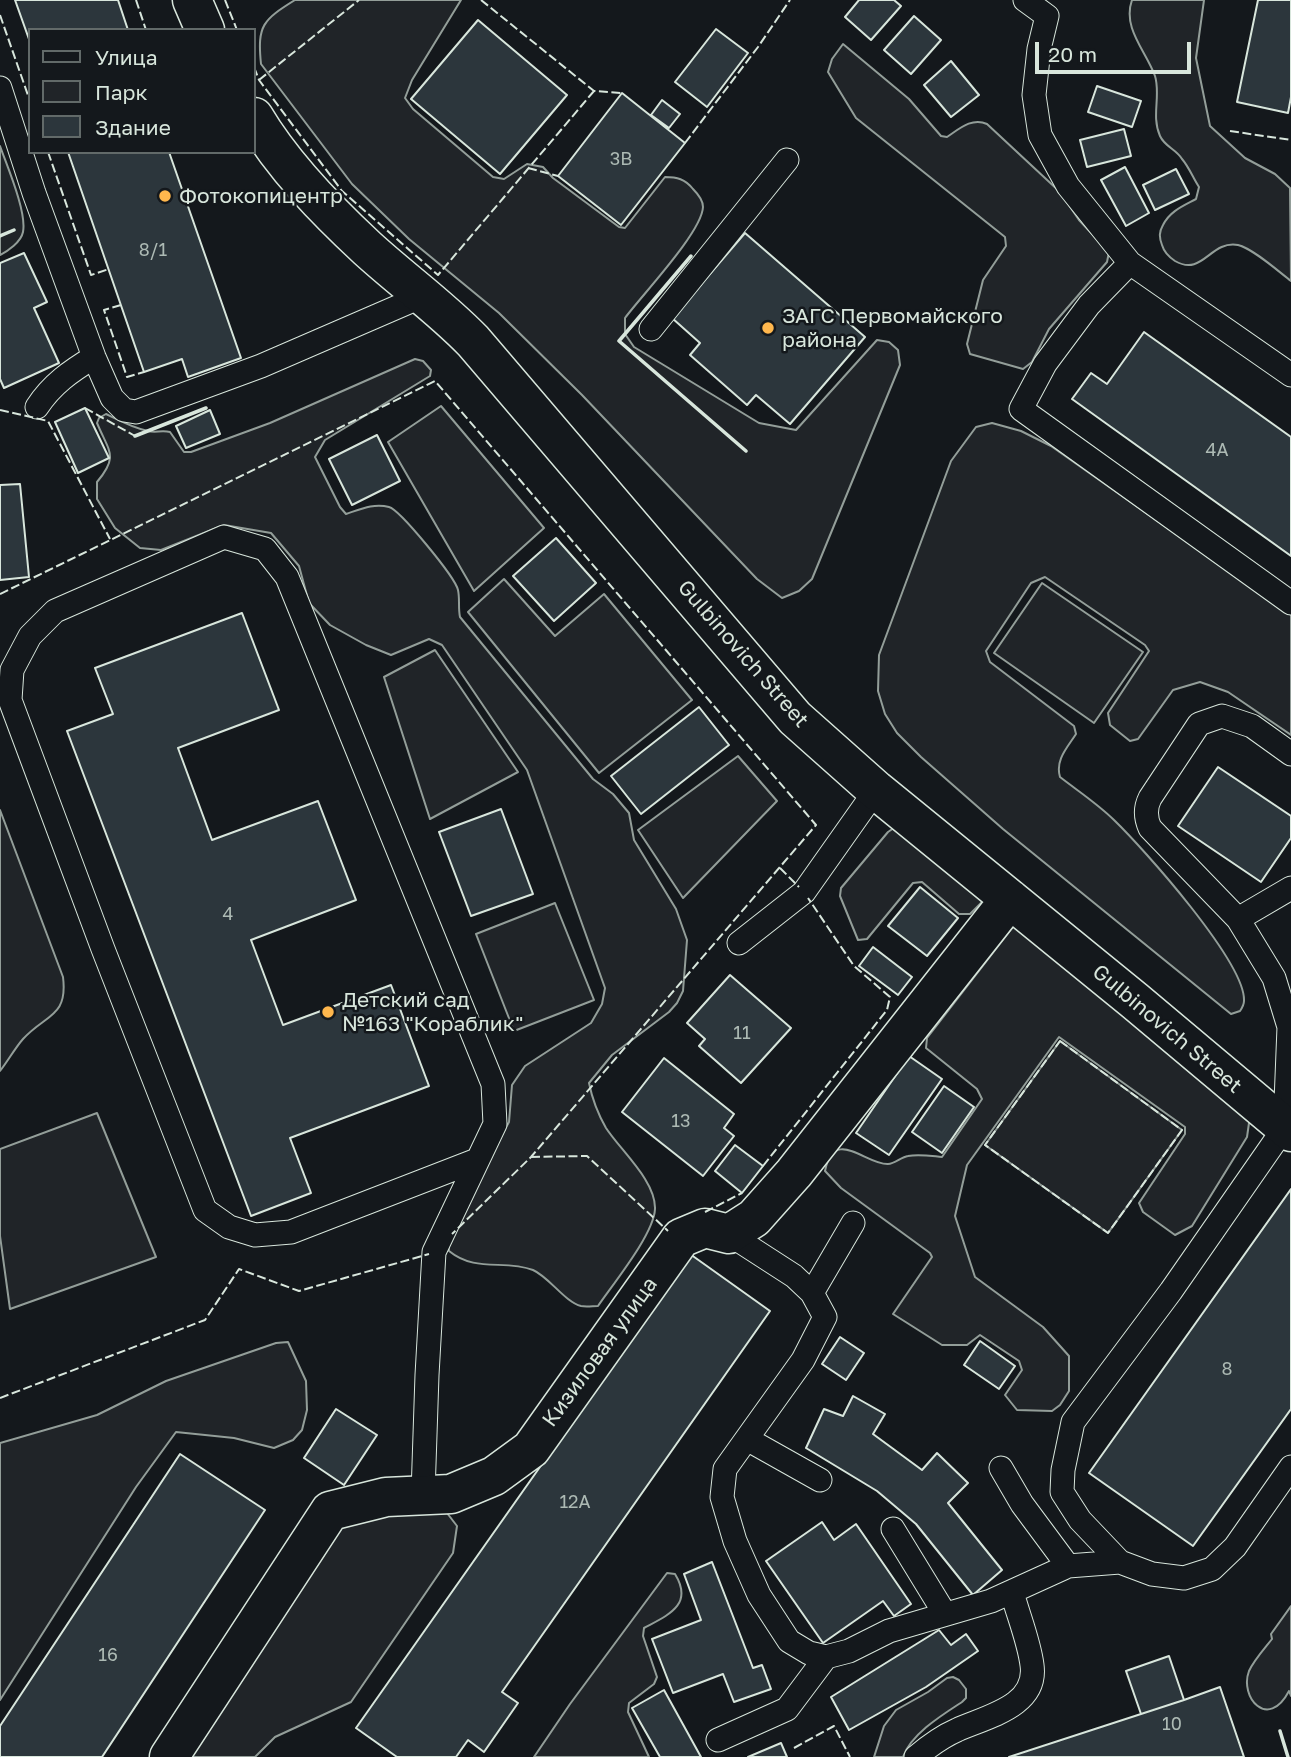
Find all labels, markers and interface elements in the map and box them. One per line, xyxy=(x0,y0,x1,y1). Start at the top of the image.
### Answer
legend xyxy=(28,28,256,154)
scale bar xyxy=(1039,28,1195,72)
text: 20 m xyxy=(1048,41,1097,67)
text: Улица xyxy=(95,44,158,70)
text: Парк xyxy=(95,79,148,105)
text: Здание xyxy=(95,114,171,140)
house number: 3В xyxy=(610,148,632,170)
place label: Фотокопицентр xyxy=(179,183,343,209)
marker: Фотокопицентр xyxy=(157,188,173,204)
house number: 8/1 xyxy=(139,239,167,261)
place label: ЗАГС Первомайского района xyxy=(782,303,1003,353)
marker: ЗАГС Первомайского района xyxy=(760,320,776,336)
house number: 4А xyxy=(1205,439,1229,461)
street label: Gulbinovich Street xyxy=(672,575,814,733)
house number: 4 xyxy=(223,903,233,925)
street label: Gulbinovich Street xyxy=(1087,959,1247,1099)
place label: Детский сад №163 "Кораблик" xyxy=(342,987,523,1037)
marker: Детский сад №163 "Кораблик" xyxy=(320,1004,336,1020)
house number: 11 xyxy=(733,1022,751,1044)
house number: 13 xyxy=(671,1110,691,1132)
street label: Кизиловая улица xyxy=(537,1272,663,1432)
house number: 8 xyxy=(1222,1358,1232,1380)
house number: 12А xyxy=(559,1491,591,1513)
house number: 16 xyxy=(98,1644,118,1666)
house number: 10 xyxy=(1162,1713,1182,1735)

